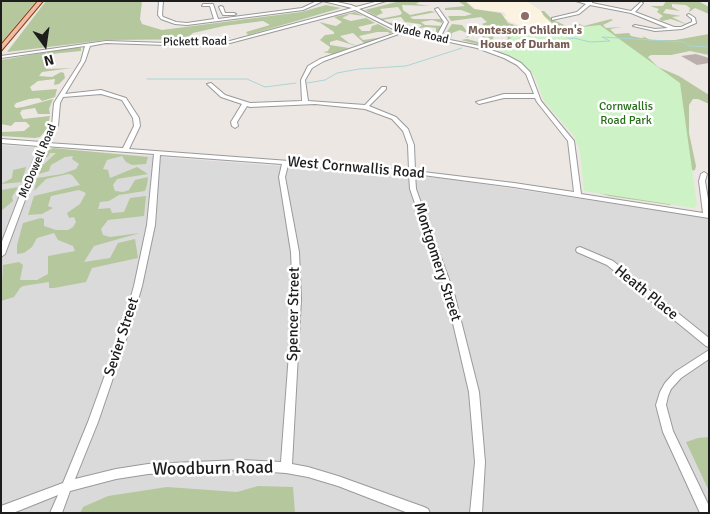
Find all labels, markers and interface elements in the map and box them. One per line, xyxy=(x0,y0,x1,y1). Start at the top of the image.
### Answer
marker: Montessori Children's House of Durham xyxy=(519,10,531,22)
north arrow xyxy=(20,20,70,70)
street label: Wade Road xyxy=(392,21,450,47)
place label: Montessori Children's House of Durham xyxy=(468,24,582,52)
street label: Pickett Road xyxy=(163,34,227,50)
text: N xyxy=(42,51,56,69)
park label: Cornwallis Road Park xyxy=(599,100,653,128)
street label: McDowell Road xyxy=(16,122,60,200)
street label: West Cornwallis Road xyxy=(287,153,425,183)
street label: Montgomery Street xyxy=(409,200,465,324)
street label: Heath Place xyxy=(611,262,681,324)
street label: Spencer Street xyxy=(284,267,304,361)
street label: Sevier Street xyxy=(101,295,143,379)
street label: Woodburn Road xyxy=(152,457,274,481)

